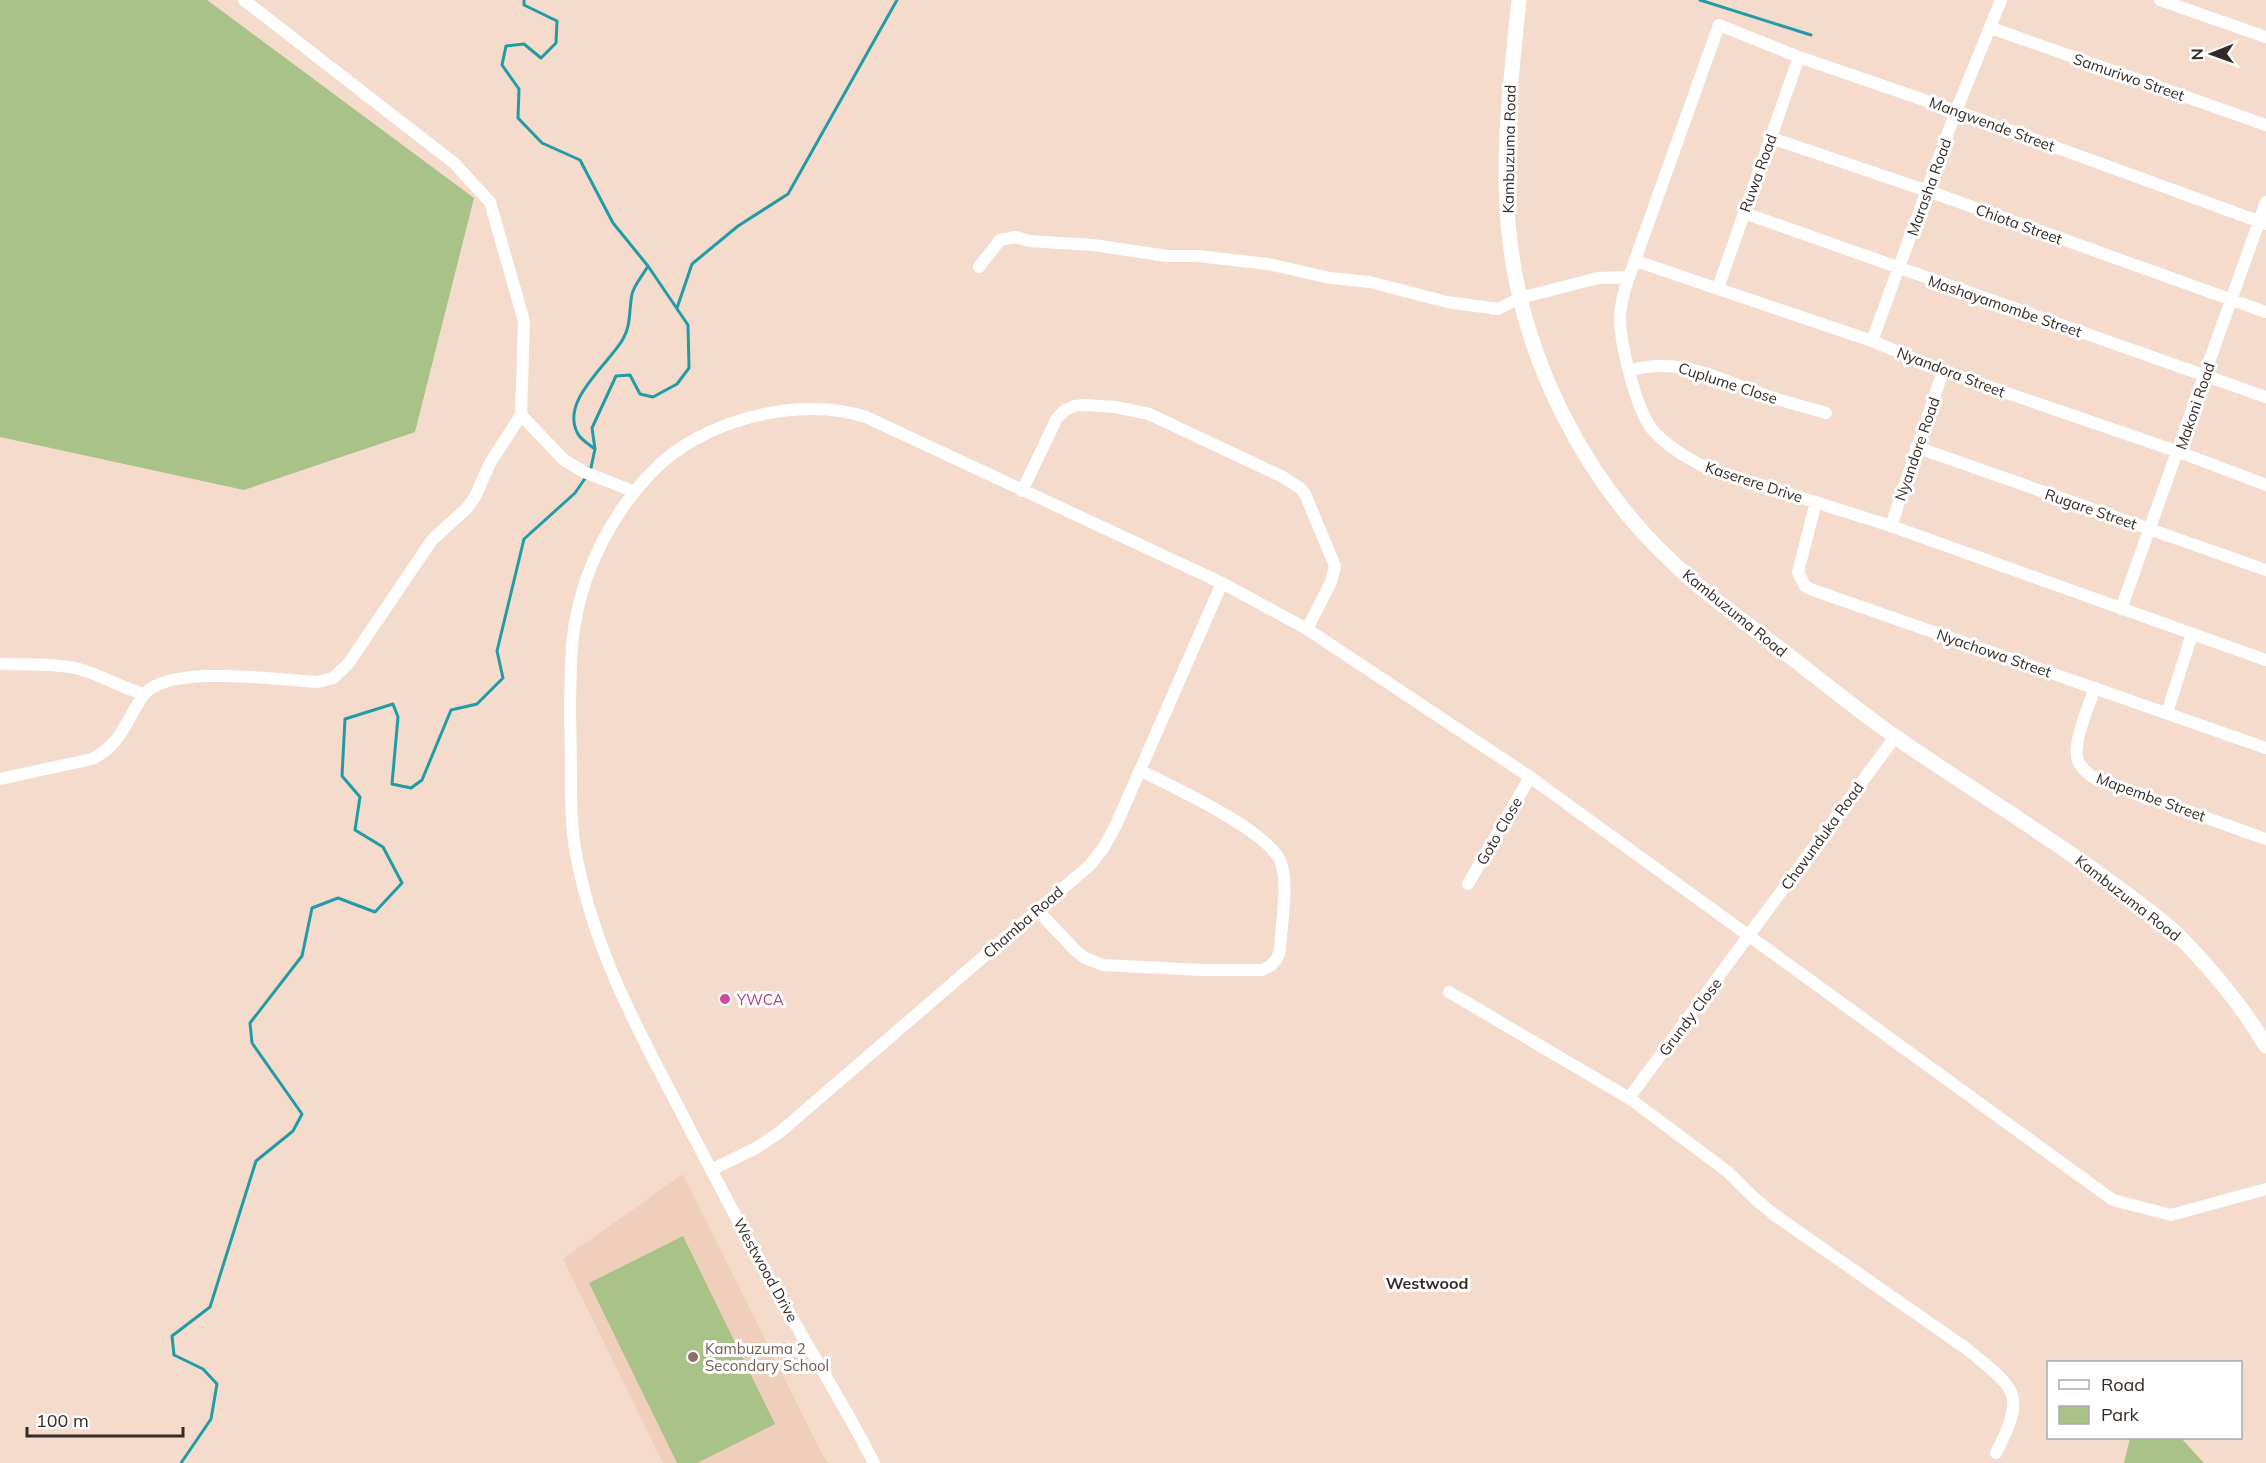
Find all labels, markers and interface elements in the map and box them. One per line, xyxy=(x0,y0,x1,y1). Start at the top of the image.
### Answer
north arrow xyxy=(2182,24,2242,84)
text: N xyxy=(2187,48,2207,60)
street label: Samuriwo Street xyxy=(2071,49,2187,105)
street label: Kambuzuma Road xyxy=(1498,85,1520,213)
street label: Mangwende Street xyxy=(1927,92,2057,156)
street label: Ruwa Road xyxy=(1735,131,1781,215)
street label: Marasha Road xyxy=(1903,136,1955,238)
street label: Chiota Street xyxy=(1973,200,2065,248)
street label: Mashayamombe Street xyxy=(1926,271,2084,341)
street label: Nyandora Street xyxy=(1894,343,2008,401)
street label: Cuplume Close xyxy=(1676,358,1780,408)
street label: Makoni Road xyxy=(2171,360,2219,452)
street label: Nyandore Road xyxy=(1890,395,1944,503)
street label: Kaserere Drive xyxy=(1703,457,1805,507)
street label: Rugare Street xyxy=(2043,484,2139,534)
street label: Kambuzuma Road xyxy=(1679,565,1791,661)
street label: Nyachowa Street xyxy=(1934,624,2054,682)
street label: Mapembe Street xyxy=(2094,768,2208,826)
street label: Chavunduka Road xyxy=(1777,778,1867,894)
street label: Goto Close xyxy=(1472,794,1526,868)
street label: Kambuzuma Road xyxy=(2071,851,2185,945)
street label: Chamba Road xyxy=(979,882,1067,962)
street label: Grundy Close xyxy=(1655,974,1725,1060)
place label: YWCA xyxy=(736,990,784,1009)
marker: YWCA xyxy=(718,992,732,1006)
street label: Westwood Drive xyxy=(730,1215,802,1325)
district label: Westwood xyxy=(1386,1273,1468,1293)
place label: Kambuzuma 2 Secondary School xyxy=(705,1339,829,1375)
marker: Kambuzuma 2 Secondary School xyxy=(686,1350,700,1364)
legend xyxy=(2047,1361,2242,1439)
text: Road xyxy=(2101,1373,2145,1396)
scale bar xyxy=(27,1400,183,1438)
text: Park xyxy=(2101,1403,2140,1426)
text: 100 m xyxy=(36,1409,89,1432)

